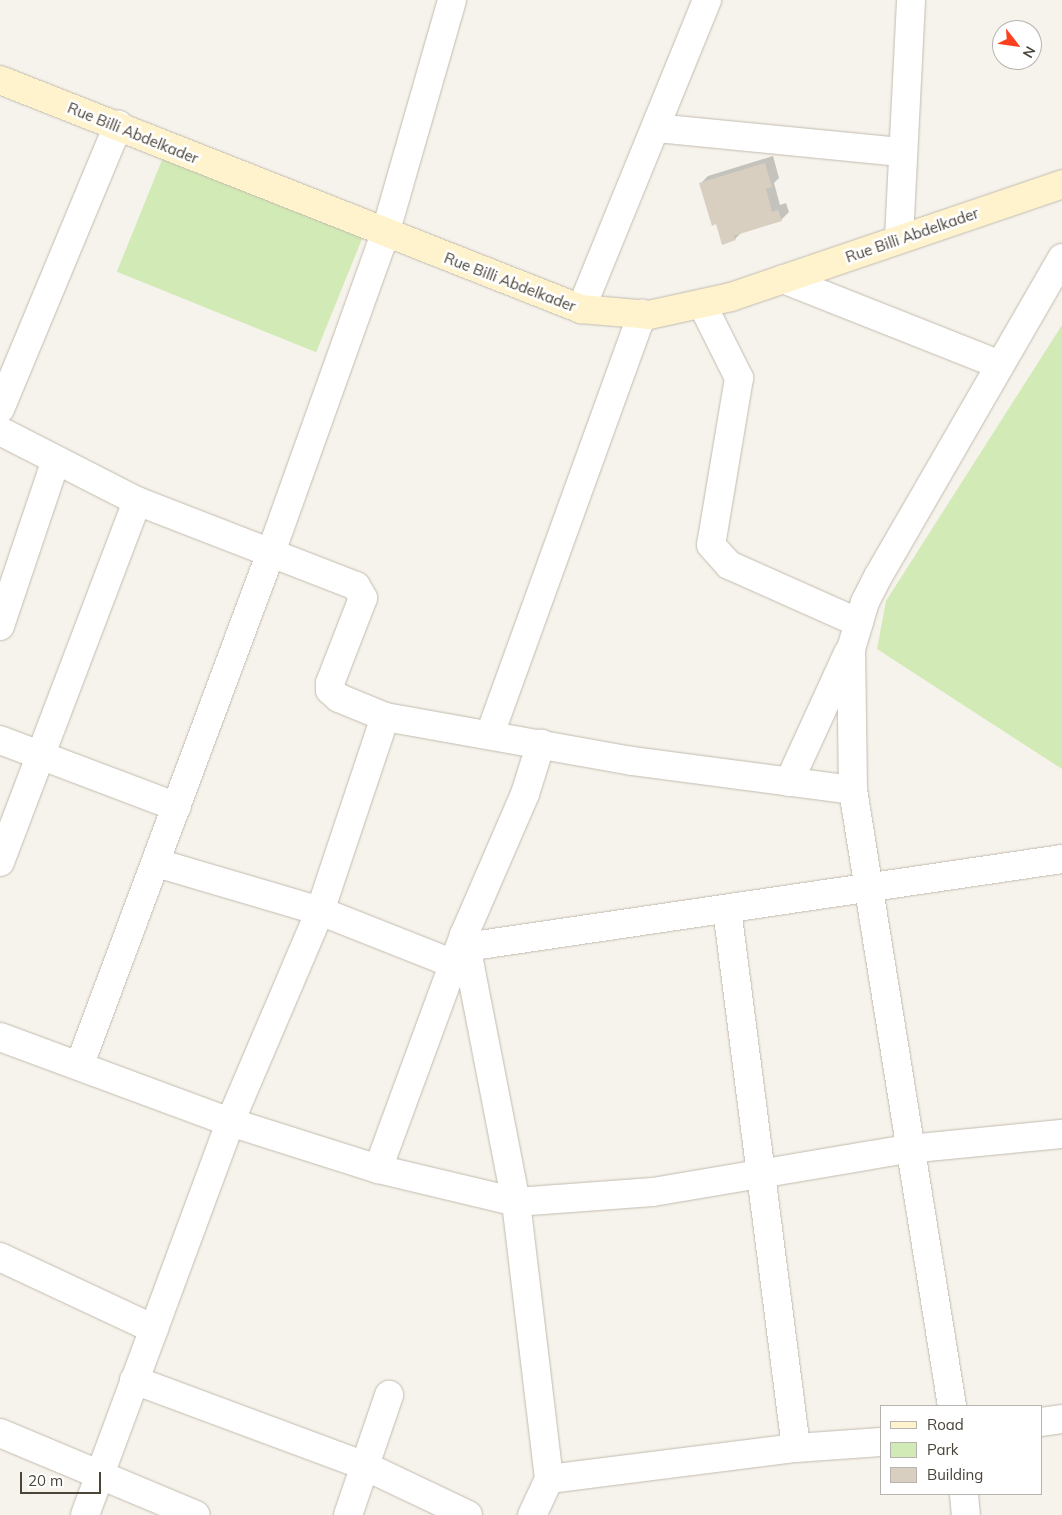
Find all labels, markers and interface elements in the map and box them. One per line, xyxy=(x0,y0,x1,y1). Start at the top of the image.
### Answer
north arrow xyxy=(992,20,1042,70)
text: N xyxy=(1019,43,1040,61)
street label: Rue Billi Abdelkader xyxy=(65,99,201,167)
street label: Rue Billi Abdelkader xyxy=(843,204,981,266)
street label: Rue Billi Abdelkader xyxy=(442,249,578,315)
legend xyxy=(880,1405,1042,1495)
text: Road xyxy=(927,1415,964,1434)
text: Park xyxy=(927,1440,959,1459)
scale bar xyxy=(22,1462,104,1494)
text: Building xyxy=(927,1465,983,1484)
text: 20 m xyxy=(28,1471,63,1490)

